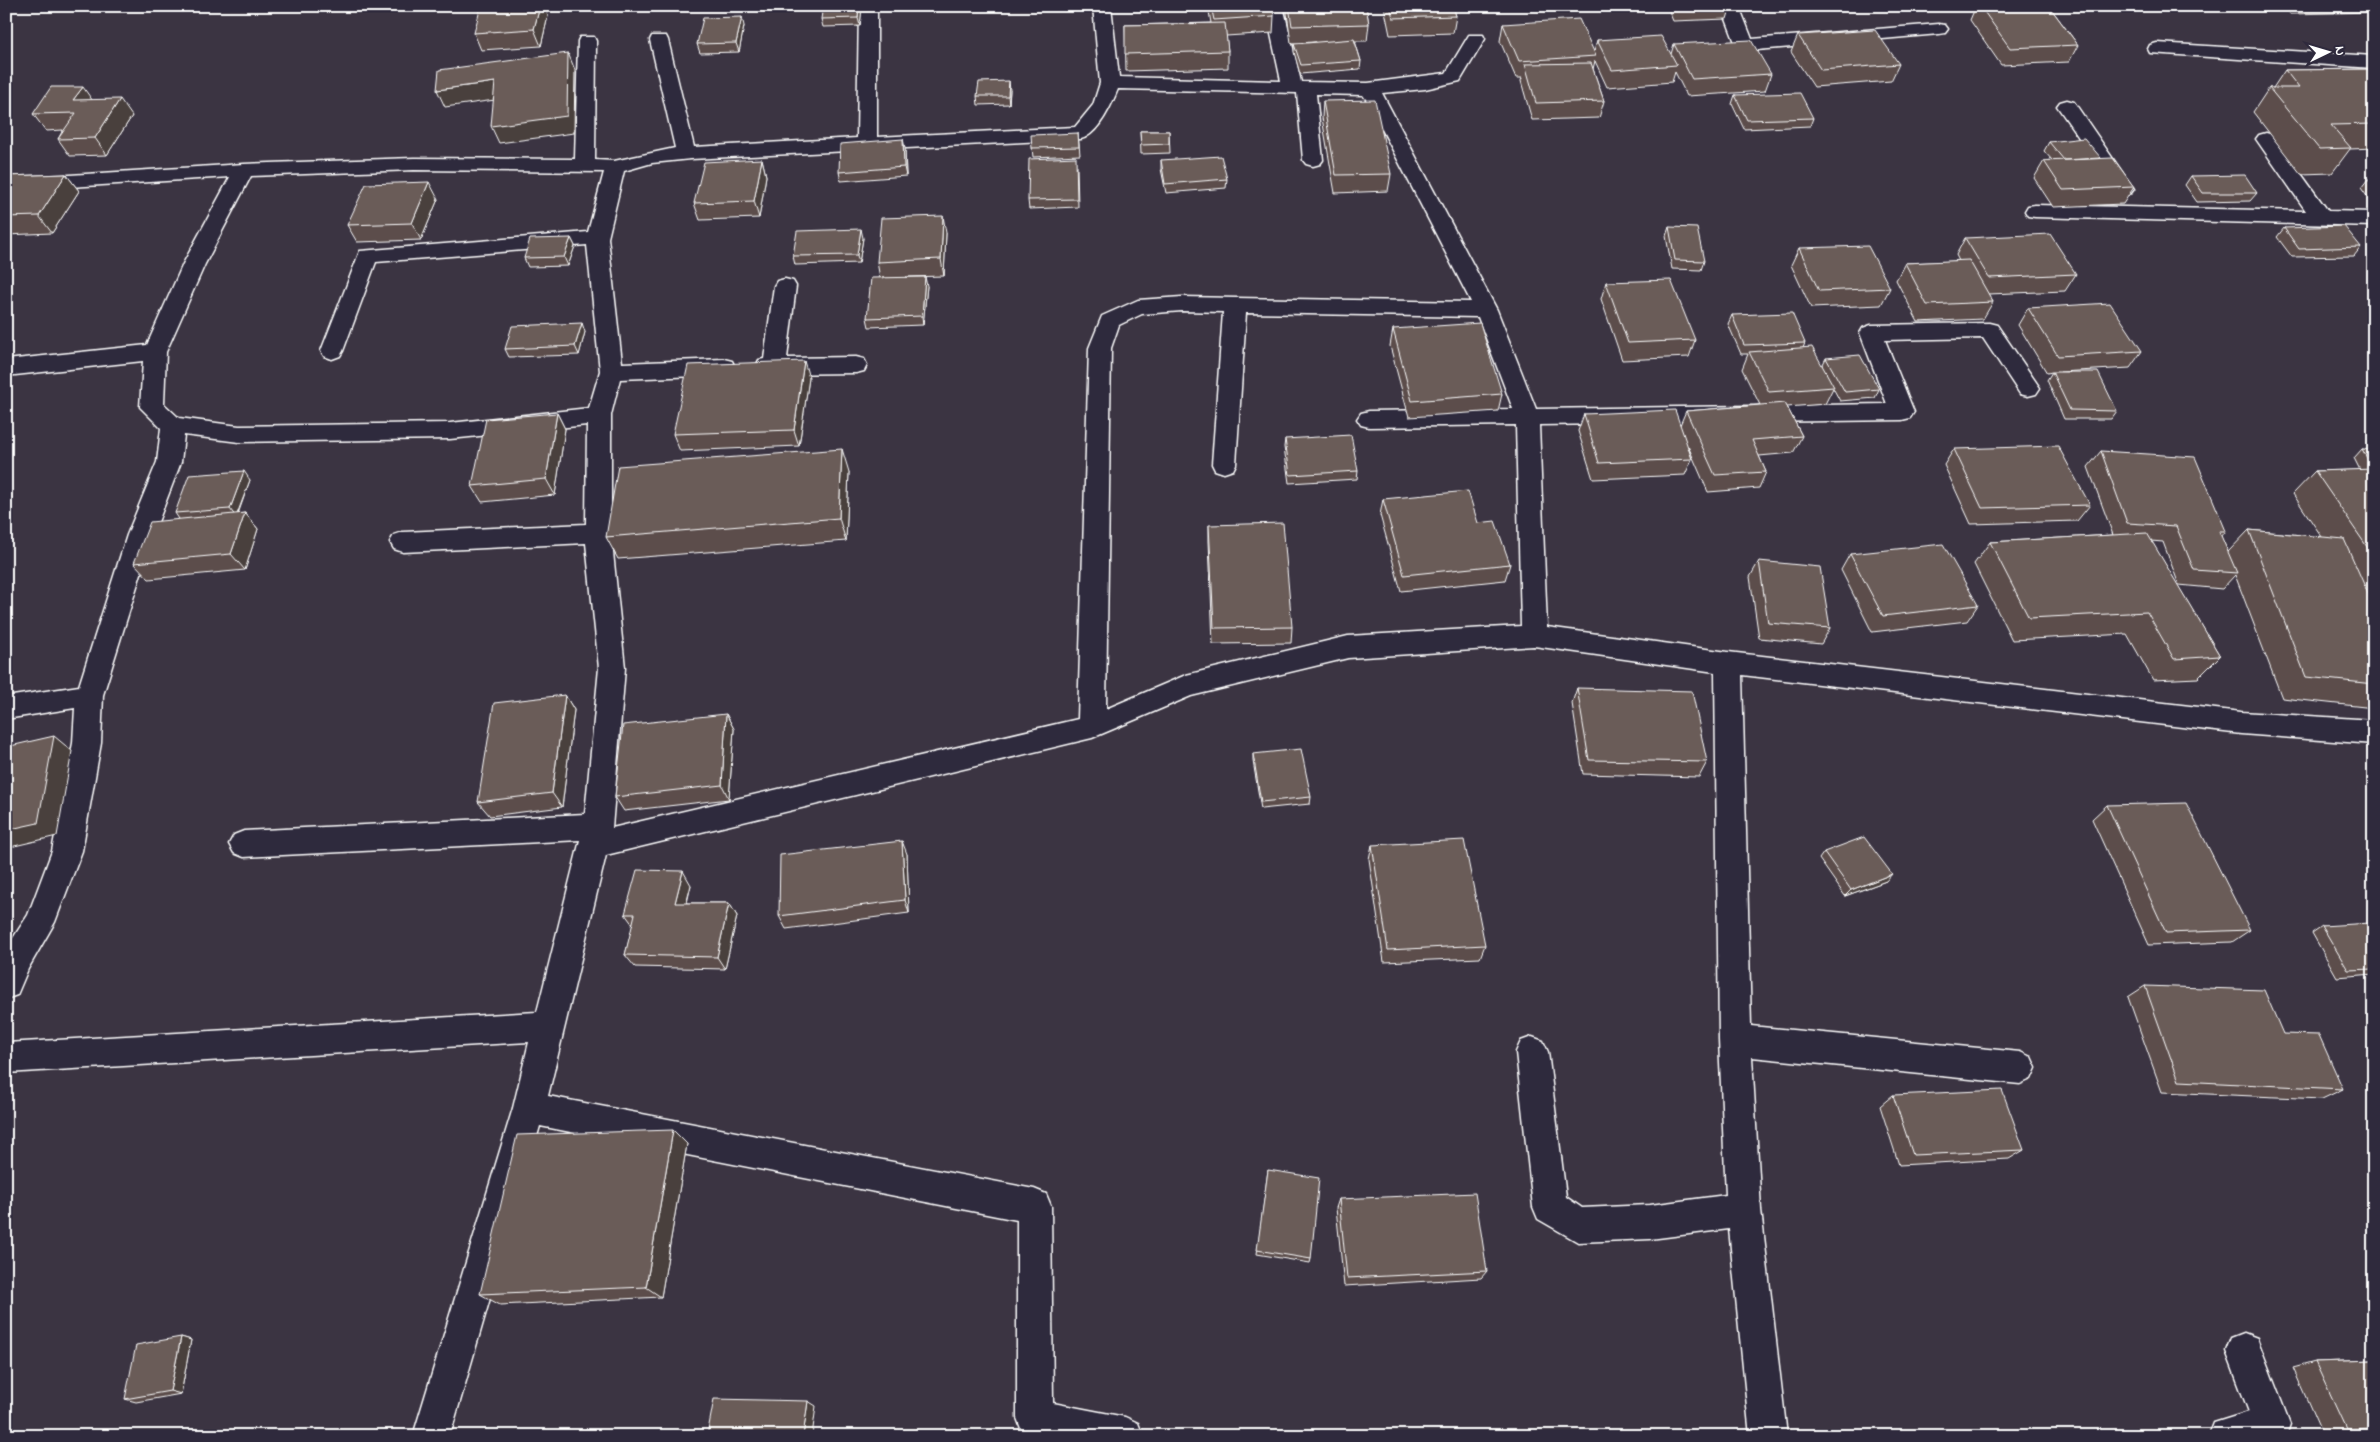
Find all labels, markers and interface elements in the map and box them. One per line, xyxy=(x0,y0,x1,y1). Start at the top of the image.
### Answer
north arrow xyxy=(2302,28,2352,78)
text: N xyxy=(2329,45,2350,57)

